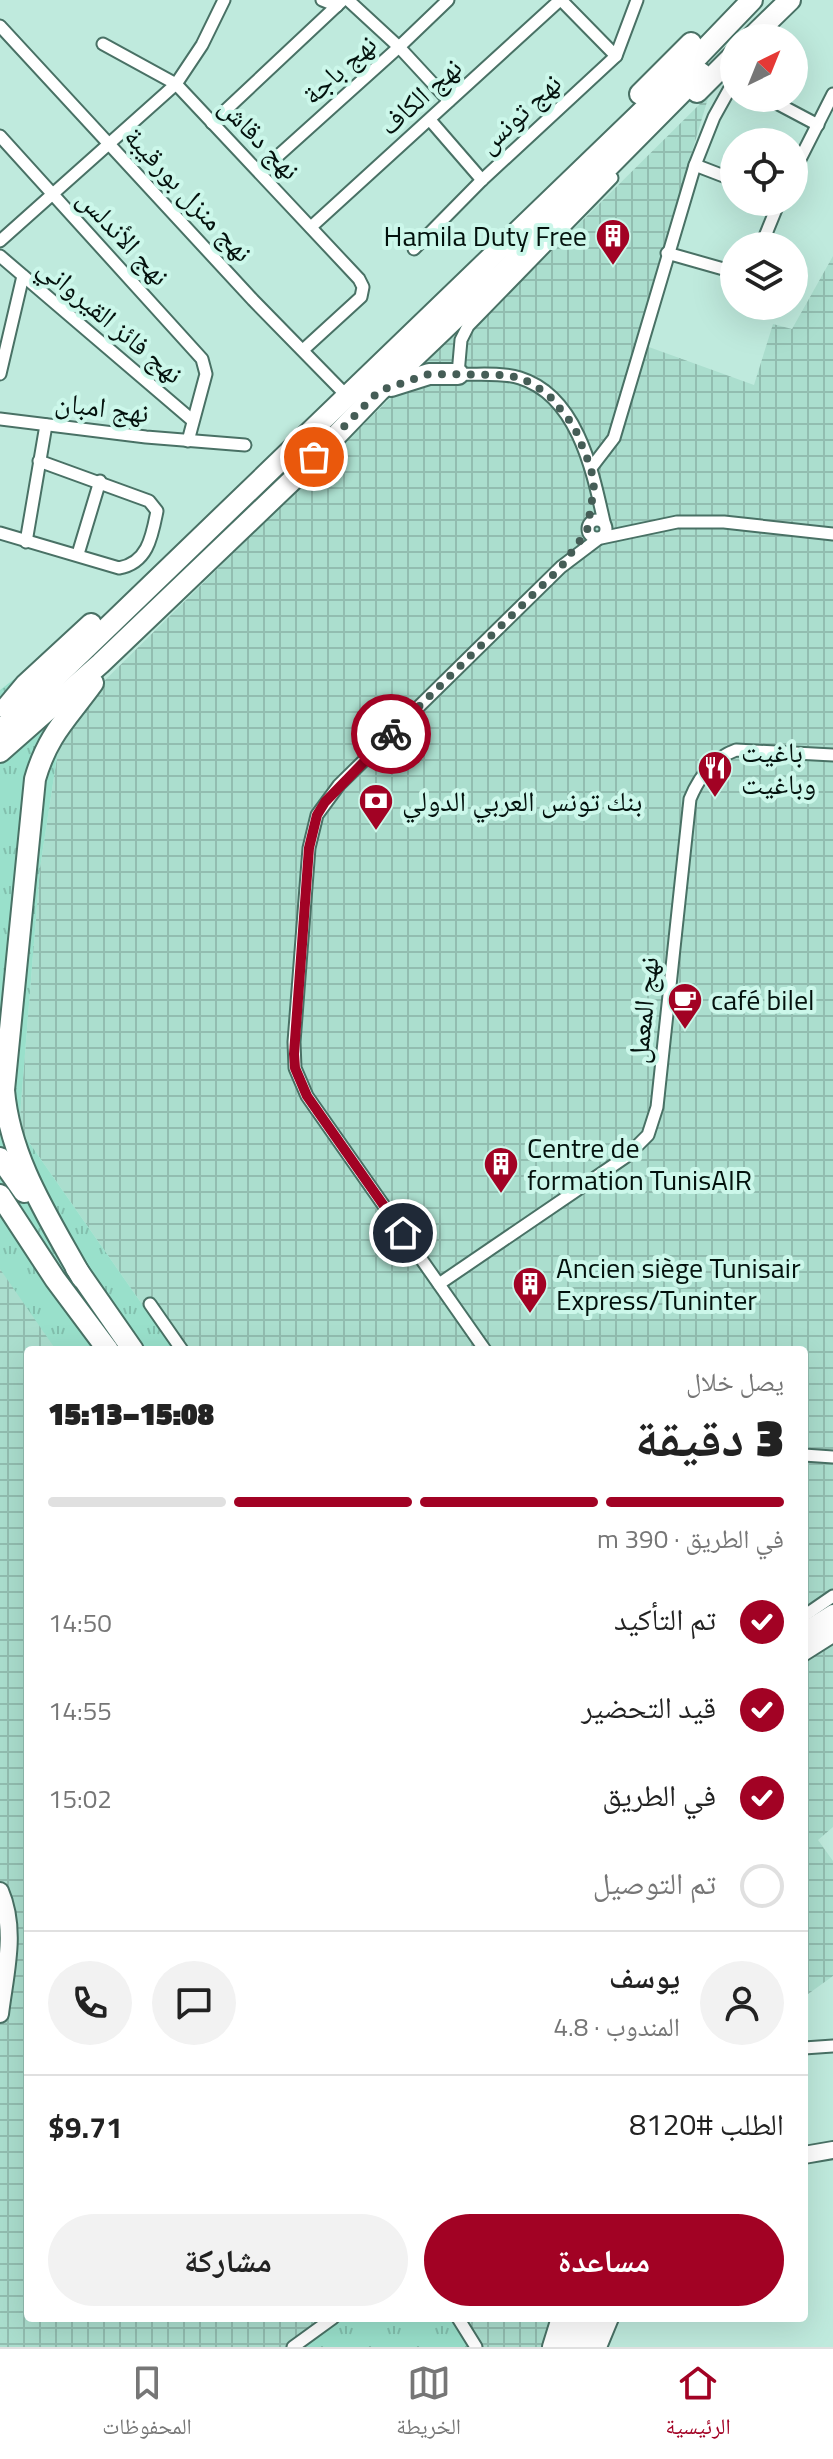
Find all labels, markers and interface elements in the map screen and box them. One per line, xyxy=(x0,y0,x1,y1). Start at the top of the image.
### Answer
street label: نهج باجة xyxy=(291,23,386,114)
north arrow xyxy=(720,24,808,112)
map controls xyxy=(720,24,808,320)
street label: نهج الكاف xyxy=(368,46,471,145)
street label: نهج تونس xyxy=(467,62,571,163)
street label: نهج دقاش xyxy=(209,86,311,189)
street label: نهج منزل بورقيبة xyxy=(115,116,264,271)
button: locate xyxy=(720,128,808,216)
street label: نهج الأندلس xyxy=(68,178,181,295)
place label: Hamila Duty Free xyxy=(384,214,587,257)
building icon: Hamila Duty Free xyxy=(594,217,632,267)
button: layers xyxy=(720,232,808,320)
street label: نهج فائز القيرواني xyxy=(28,246,194,395)
street label: نهج امبان xyxy=(53,379,151,434)
pin xyxy=(280,423,348,491)
icon: bag xyxy=(292,435,336,479)
courier xyxy=(351,694,431,774)
icon: bike xyxy=(369,712,413,756)
place label: باغيت وباغيت xyxy=(741,730,816,805)
restaurant icon: باغيت وباغيت xyxy=(696,749,734,799)
place label: بنك تونس العربي الدولي xyxy=(402,779,642,824)
bank icon: بنك تونس العربي الدولي xyxy=(357,782,395,832)
street label: نهج المعمل xyxy=(616,954,669,1065)
place label: café bilel xyxy=(711,978,815,1021)
cafe icon: café bilel xyxy=(666,981,704,1031)
place label: Centre de formation TunisAIR xyxy=(527,1126,752,1201)
building icon: Centre de formation TunisAIR xyxy=(482,1145,520,1195)
pin xyxy=(369,1199,437,1267)
icon: home xyxy=(381,1211,425,1255)
place label: Ancien siège Tunisair Express/Tuninter xyxy=(556,1246,801,1321)
building icon: Ancien siège Tunisair Express/Tuninter xyxy=(511,1265,549,1315)
text: يصل خلال xyxy=(686,1362,784,1401)
text: 15:08–15:13 xyxy=(48,1391,214,1437)
text: 3 دقيقة xyxy=(635,1397,784,1476)
text: في الطريق · 390 m xyxy=(597,1519,784,1558)
text: تم التأكيد xyxy=(614,1596,716,1642)
icon: check xyxy=(740,1600,784,1644)
text: 14:50 xyxy=(48,1603,112,1642)
text: قيد التحضير xyxy=(581,1684,716,1730)
icon: check xyxy=(740,1688,784,1732)
text: 14:55 xyxy=(48,1691,112,1730)
text: في الطريق xyxy=(602,1772,716,1818)
icon: check xyxy=(740,1776,784,1820)
text: 15:02 xyxy=(48,1779,112,1818)
text: تم التوصيل xyxy=(593,1860,716,1906)
text: يوسف xyxy=(609,1954,680,2000)
button: phone xyxy=(48,1961,132,2045)
button: chat xyxy=(152,1961,236,2045)
button: person xyxy=(700,1961,784,2045)
text: المندوب · 4.8 xyxy=(554,2007,680,2046)
text: الطلب #8120 xyxy=(629,2101,784,2147)
text: $9.71 xyxy=(48,2104,123,2150)
button: مشاركة xyxy=(48,2214,408,2306)
button: مساعدة xyxy=(424,2214,784,2306)
tab: المحفوظات xyxy=(102,2361,192,2448)
tab: الخريطة xyxy=(396,2361,461,2448)
tab: الرئيسية xyxy=(666,2361,731,2448)

